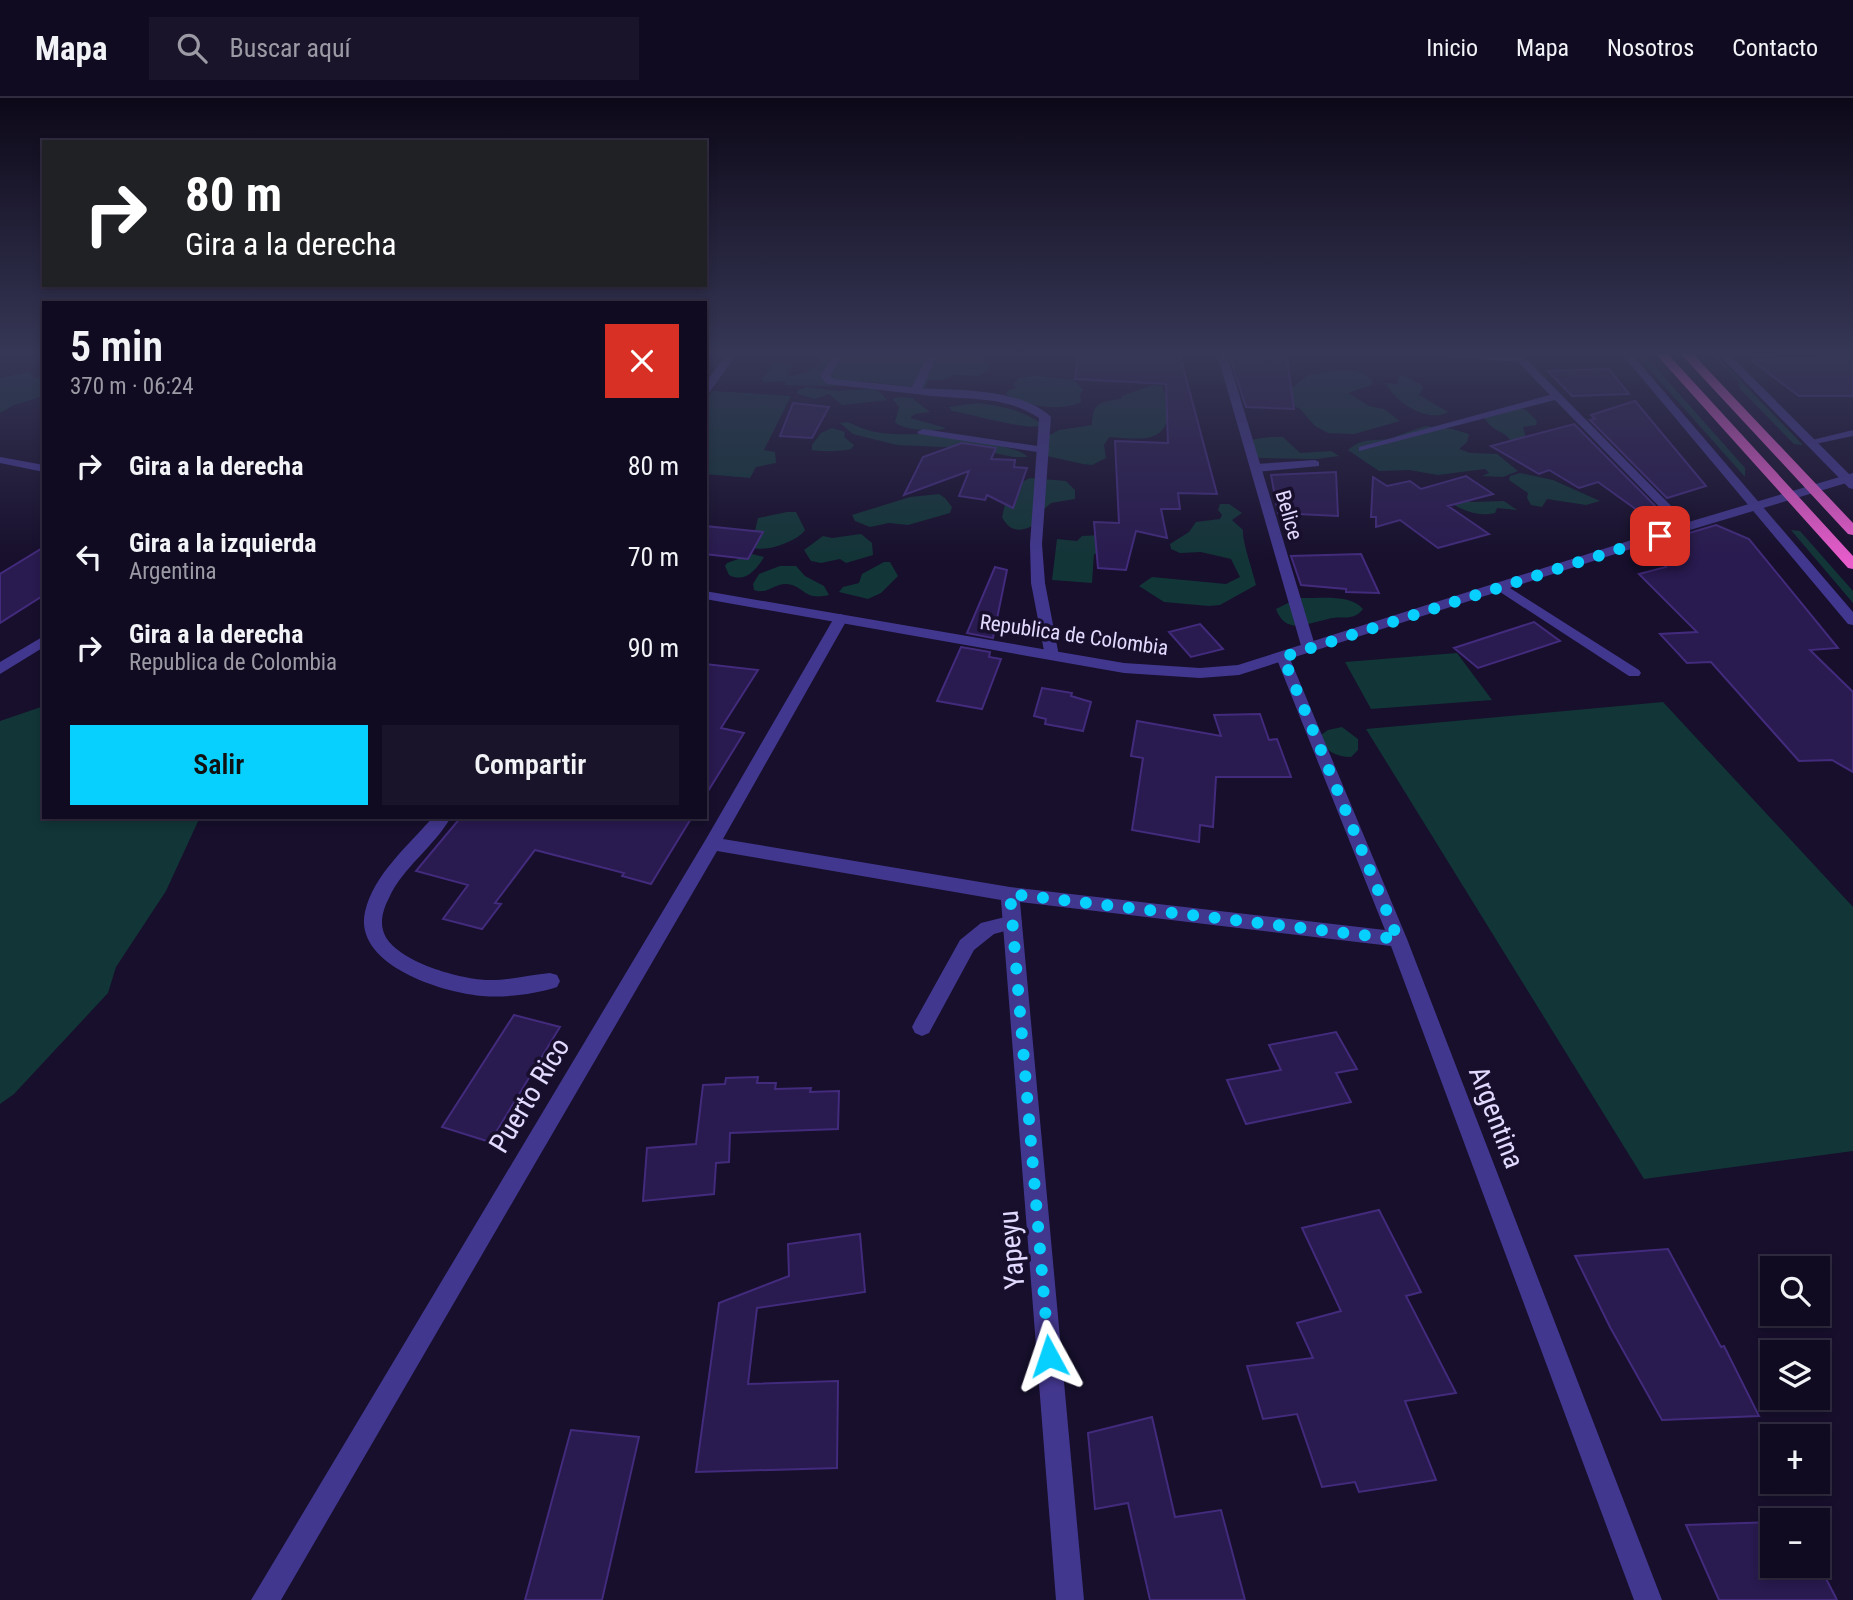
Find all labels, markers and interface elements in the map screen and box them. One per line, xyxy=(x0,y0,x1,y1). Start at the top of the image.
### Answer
search box xyxy=(149,17,639,80)
text: Mapa xyxy=(35,29,107,68)
icon: search xyxy=(173,29,211,67)
text: Buscar aquí xyxy=(229,33,351,63)
text: Inicio xyxy=(1426,34,1478,62)
text: Mapa xyxy=(1516,34,1569,62)
text: Nosotros xyxy=(1607,34,1694,62)
text: Contacto xyxy=(1732,34,1818,62)
text: 80 m xyxy=(185,166,282,223)
icon: right xyxy=(70,168,161,259)
text: Gira a la derecha xyxy=(185,225,397,263)
text: 5 min xyxy=(70,322,163,371)
button: close xyxy=(605,324,679,398)
text: 370 m · 06:24 xyxy=(70,373,194,400)
icon: right xyxy=(70,447,108,485)
text: Gira a la derecha xyxy=(129,451,303,481)
text: 80 m xyxy=(628,451,679,481)
street label: Belice xyxy=(1271,487,1308,543)
pin xyxy=(1630,506,1690,566)
icon: arrive xyxy=(1641,517,1679,555)
text: Gira a la izquierda xyxy=(129,528,317,558)
icon: left xyxy=(70,538,108,576)
text: 70 m xyxy=(628,542,679,572)
text: Argentina xyxy=(129,558,217,585)
street label: Republica de Colombia xyxy=(978,610,1170,660)
text: Gira a la derecha xyxy=(129,619,303,649)
icon: right xyxy=(70,629,108,667)
text: 90 m xyxy=(628,633,679,663)
text: Republica de Colombia xyxy=(129,649,337,676)
button: Salir xyxy=(70,725,368,805)
button: Compartir xyxy=(382,725,679,805)
street label: Puerto Rico xyxy=(482,1032,577,1159)
street label: Argentina xyxy=(1462,1062,1531,1173)
street label: Yapeyu xyxy=(992,1209,1031,1291)
map controls xyxy=(1760,1256,1830,1578)
button: search xyxy=(1760,1256,1830,1326)
position arrow xyxy=(1012,1319,1086,1393)
button: layers xyxy=(1760,1340,1830,1410)
button: + xyxy=(1760,1424,1830,1494)
button: − xyxy=(1760,1508,1830,1578)

